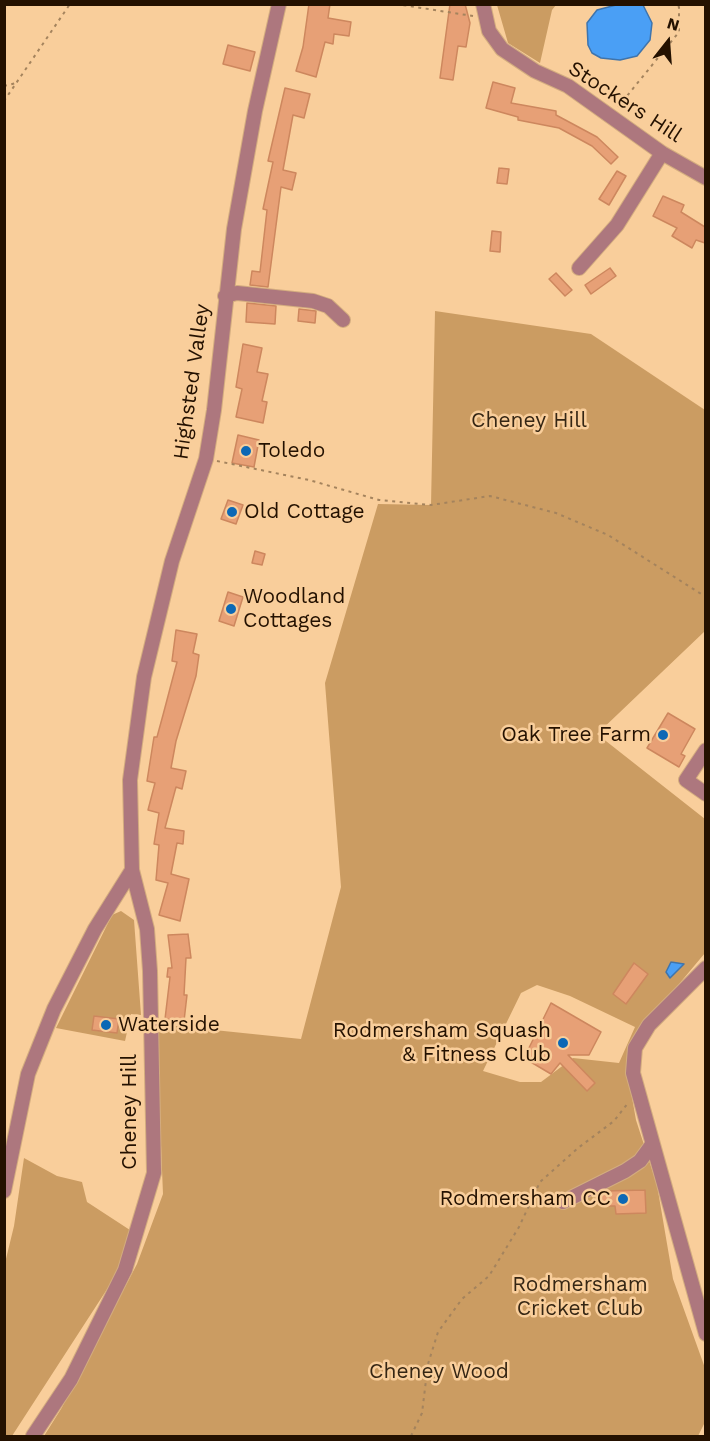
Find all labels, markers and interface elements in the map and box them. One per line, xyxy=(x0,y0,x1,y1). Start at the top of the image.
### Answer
north arrow xyxy=(638,12,698,72)
text: N xyxy=(665,13,682,35)
street label: Stockers Hill xyxy=(563,56,687,148)
street label: Highsted Valley xyxy=(169,303,215,461)
park label: Cheney Hill xyxy=(471,408,587,434)
place label: Toledo xyxy=(258,438,325,464)
marker: Toledo xyxy=(239,444,253,458)
place label: Old Cottage xyxy=(244,499,365,525)
marker: Old Cottage xyxy=(225,505,239,519)
place label: Woodland Cottages xyxy=(243,584,345,634)
marker: Woodland Cottages xyxy=(224,602,238,616)
place label: Oak Tree Farm xyxy=(501,722,651,748)
marker: Oak Tree Farm xyxy=(656,728,670,742)
place label: Waterside xyxy=(118,1012,220,1038)
marker: Waterside xyxy=(99,1018,113,1032)
place label: Rodmersham Squash & Fitness Club xyxy=(333,1018,551,1068)
marker: Rodmersham Squash & Fitness Club xyxy=(556,1036,570,1050)
street label: Cheney Hill xyxy=(117,1054,143,1170)
place label: Rodmersham CC xyxy=(439,1186,611,1212)
marker: Rodmersham CC xyxy=(616,1192,630,1206)
park label: Rodmersham Cricket Club xyxy=(512,1272,648,1322)
park label: Cheney Wood xyxy=(369,1359,509,1385)

